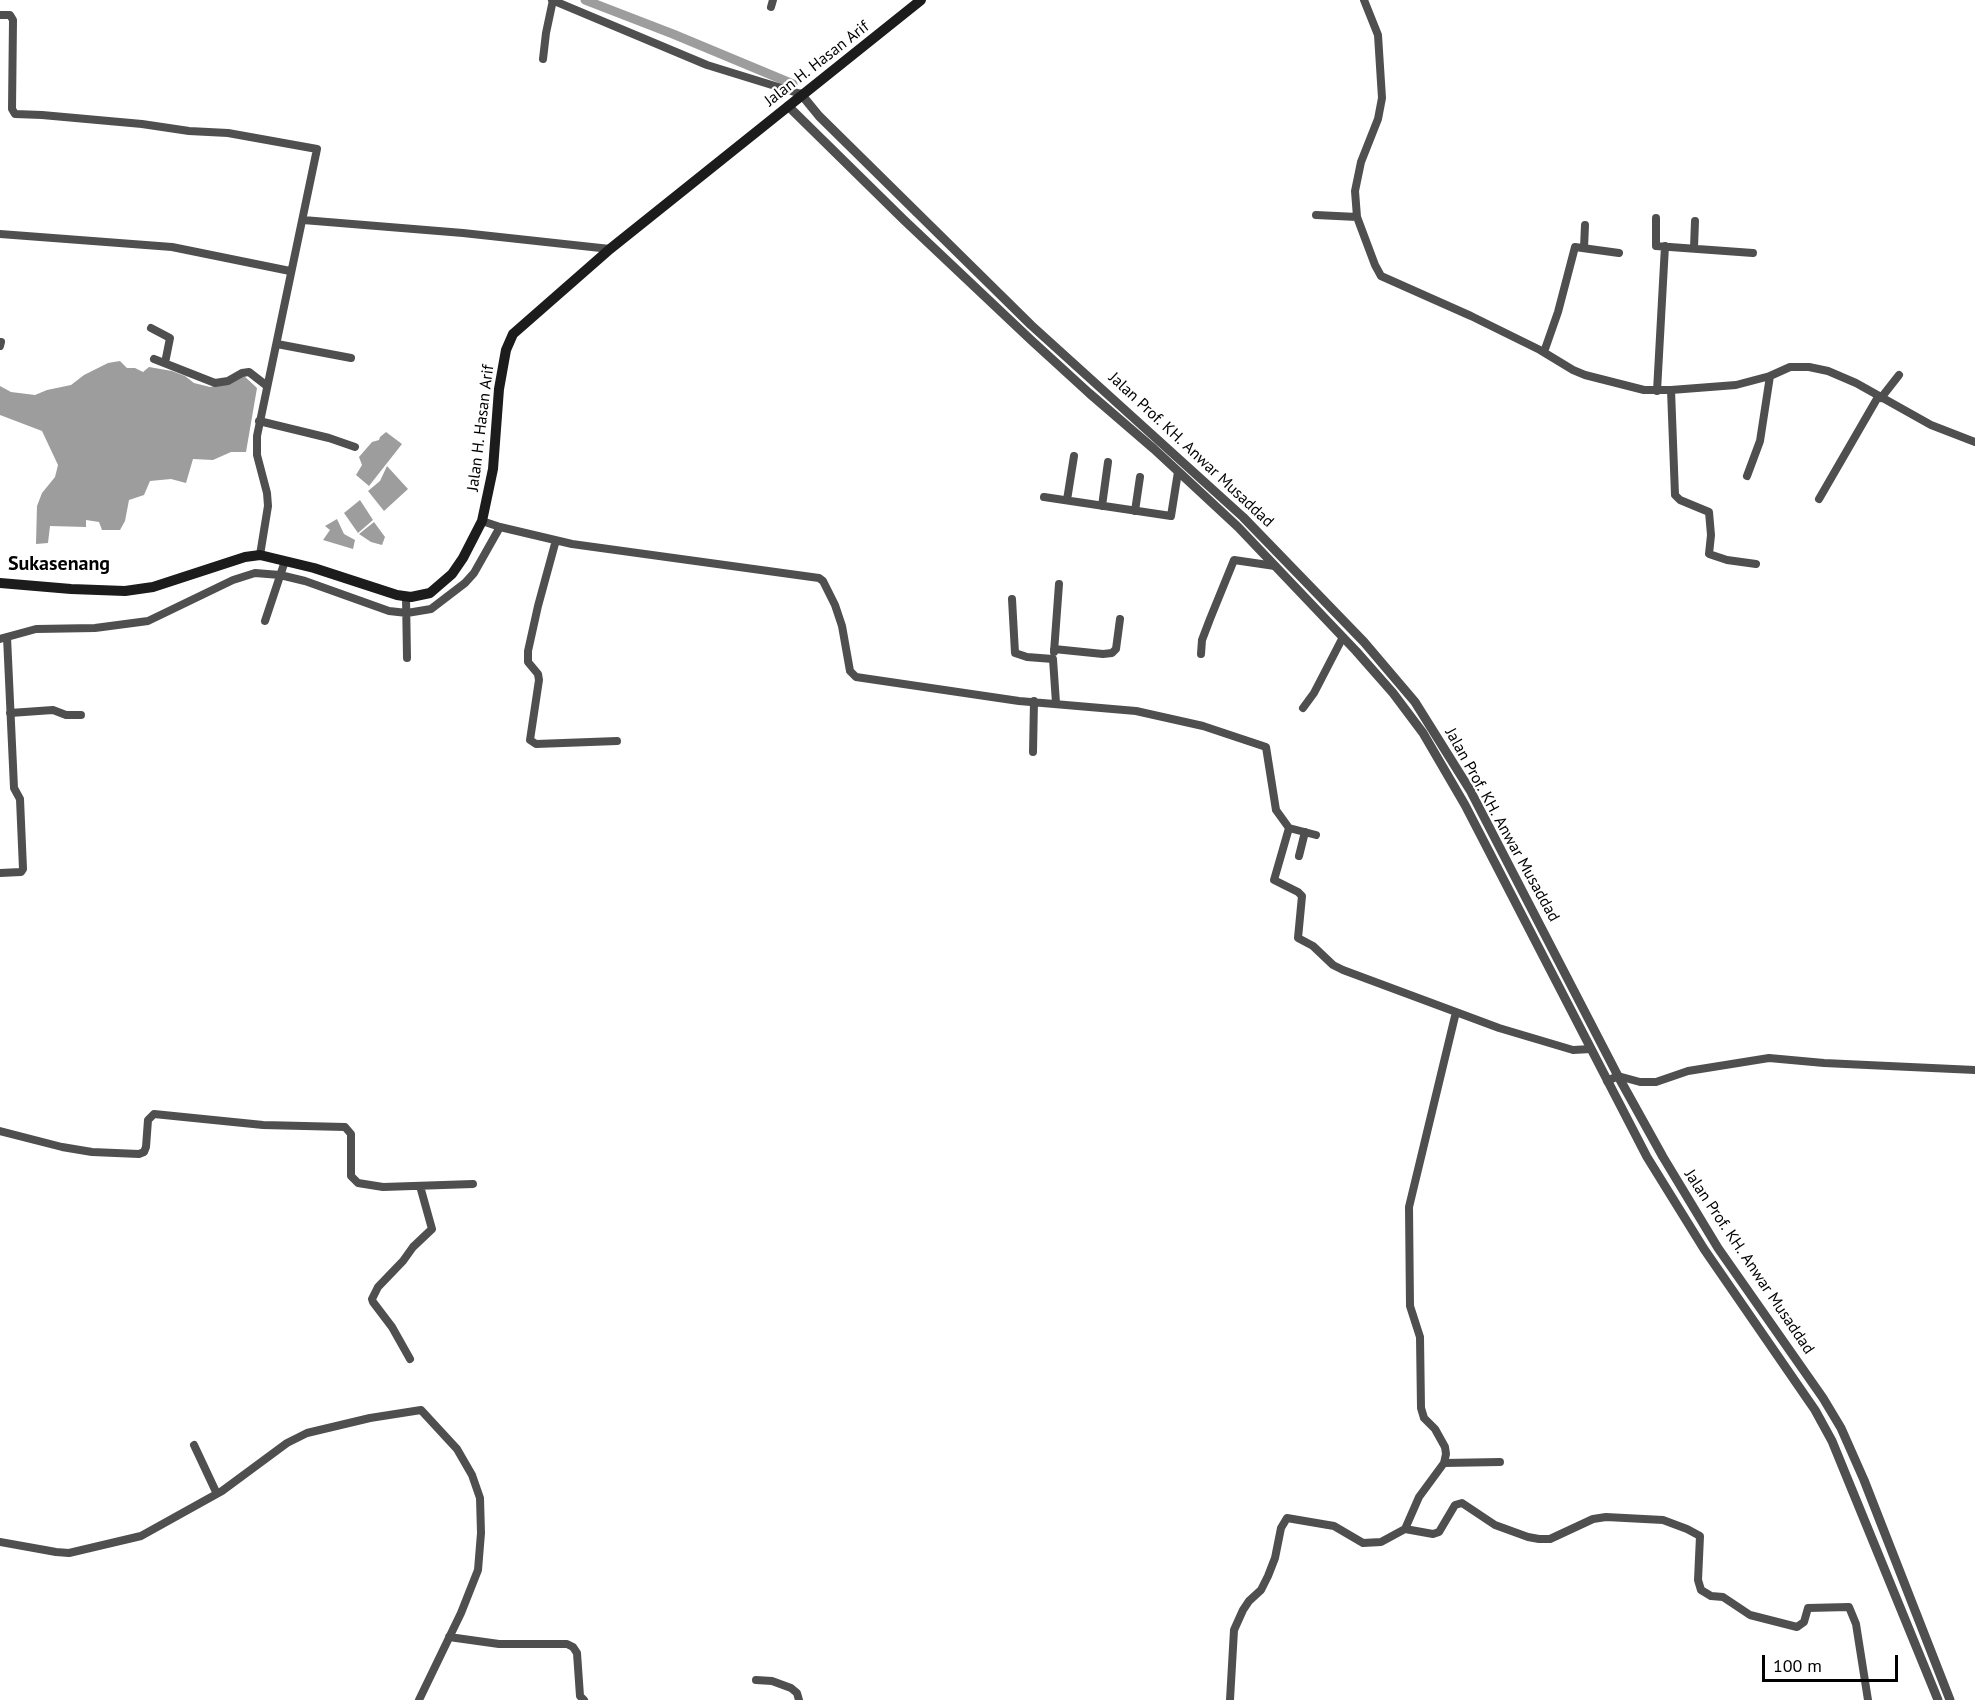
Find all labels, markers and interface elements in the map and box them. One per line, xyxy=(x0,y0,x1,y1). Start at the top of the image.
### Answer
street label: Jalan H. Hasan Arif xyxy=(761,17,873,111)
street label: Jalan H. Hasan Arif xyxy=(464,364,498,492)
street label: Jalan Prof. KH. Anwar Musaddad xyxy=(1105,369,1277,531)
district label: Sukasenang xyxy=(8,552,110,576)
street label: Jalan Prof. KH. Anwar Musaddad xyxy=(1441,725,1563,925)
street label: Jalan Prof. KH. Anwar Musaddad xyxy=(1680,1166,1818,1358)
scale bar xyxy=(1765,1643,1902,1681)
text: 100 m xyxy=(1773,1654,1822,1677)

